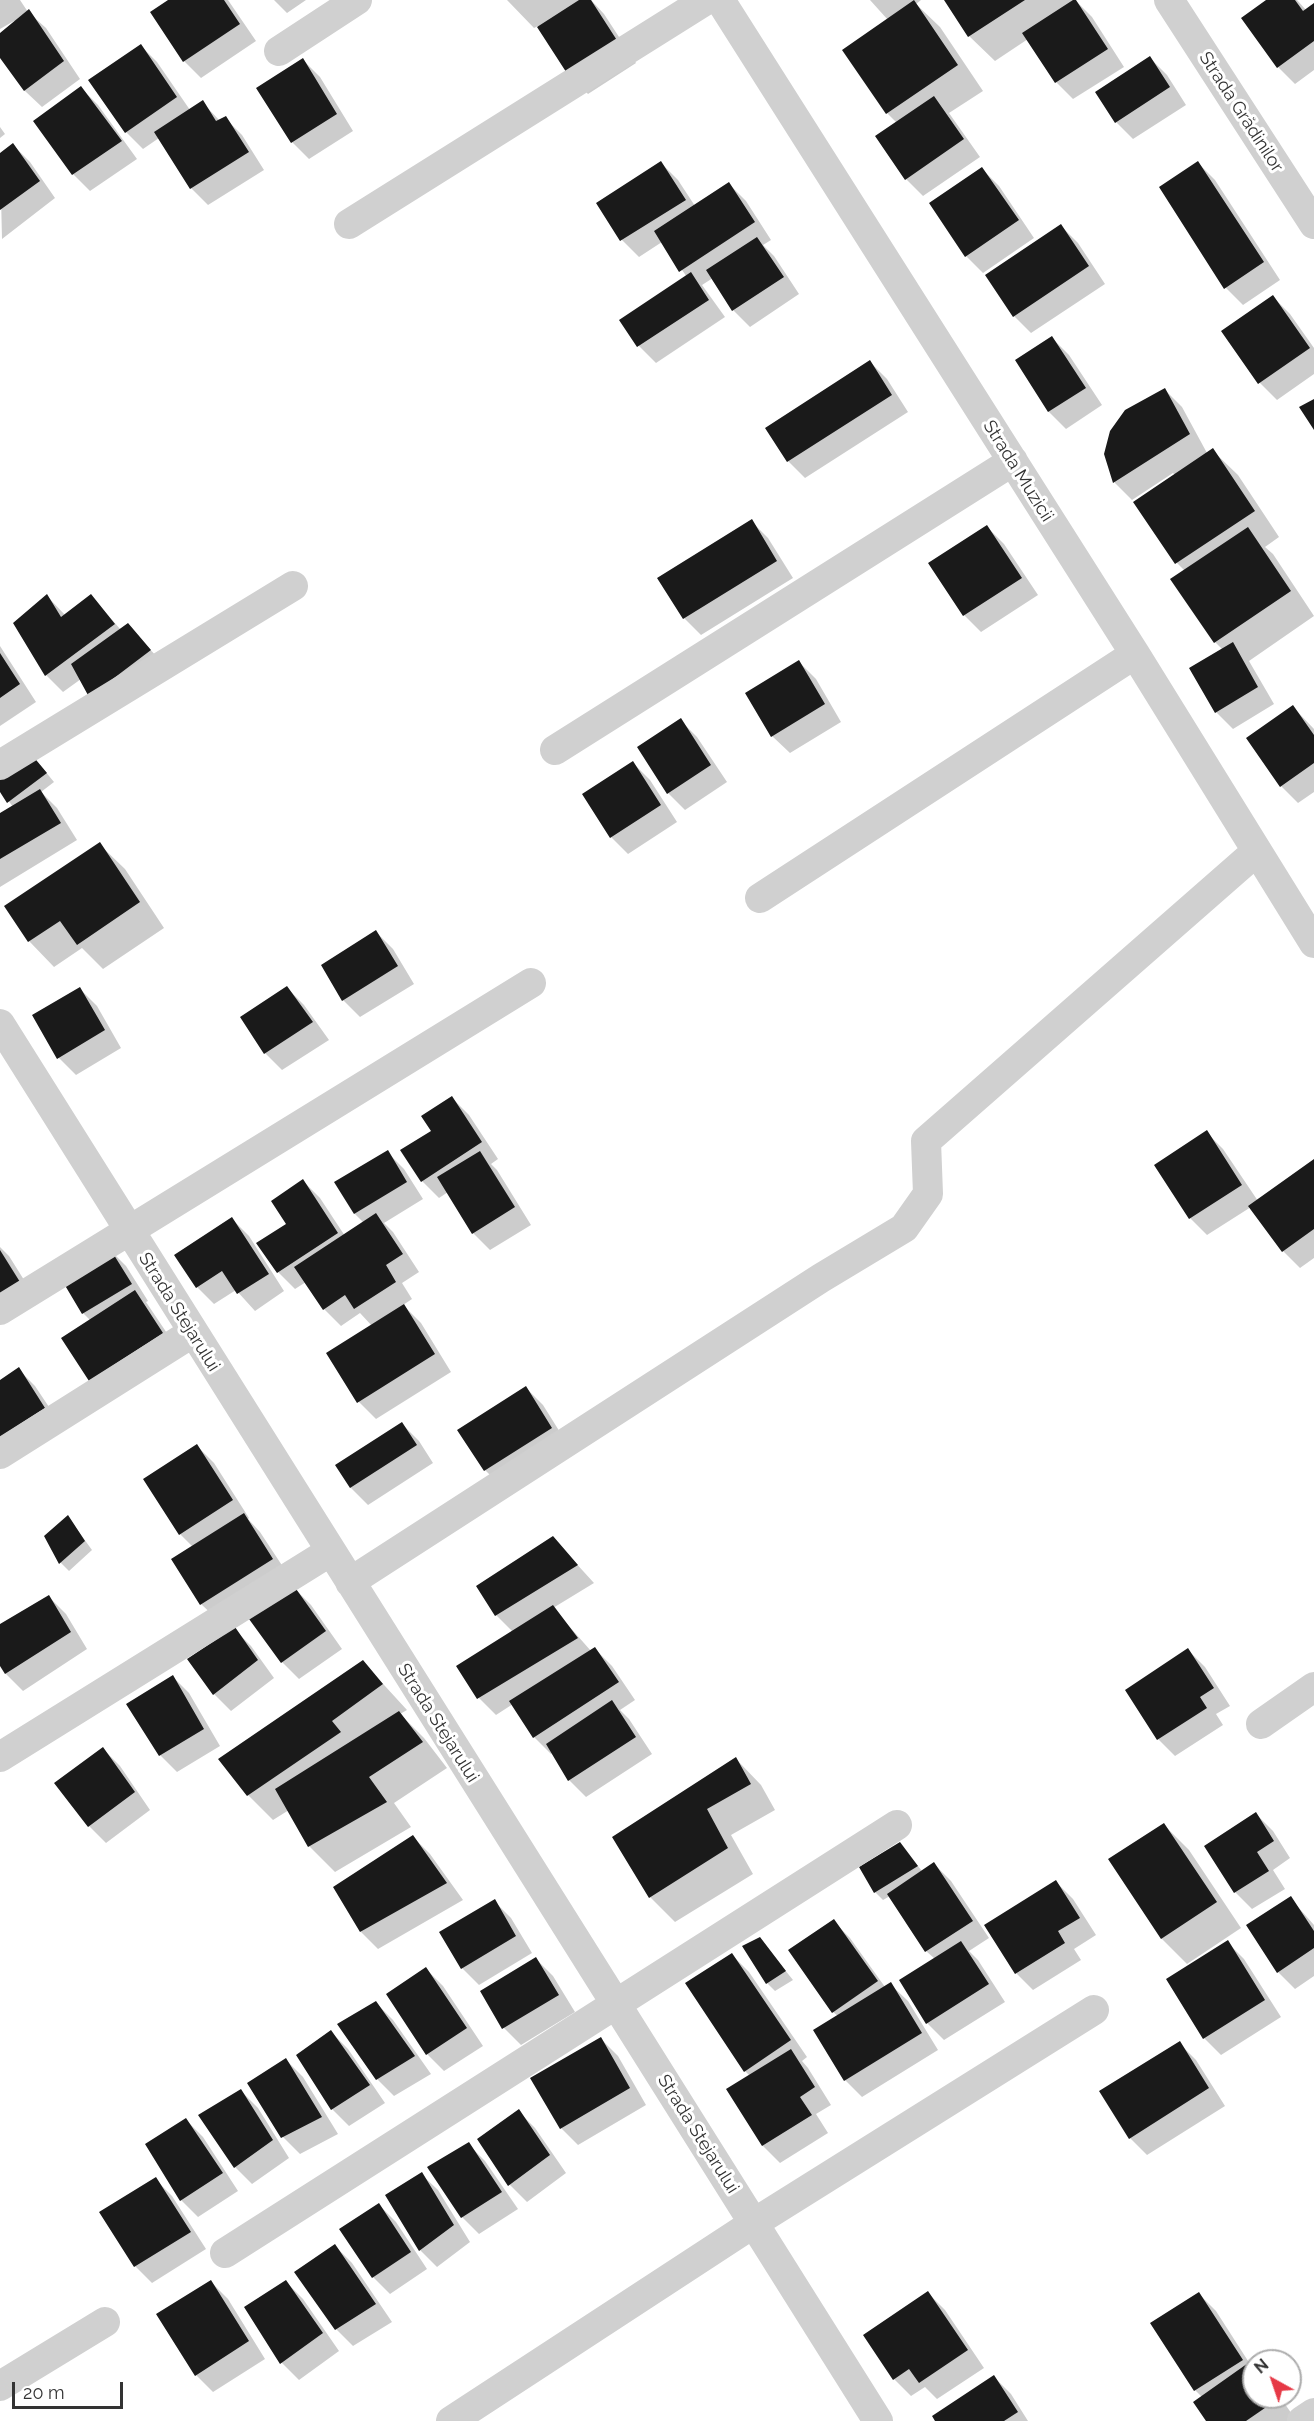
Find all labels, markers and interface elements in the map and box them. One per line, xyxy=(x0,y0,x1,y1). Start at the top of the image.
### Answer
street label: Strada Grădinilor xyxy=(1194,48,1288,176)
street label: Strada Muzicii xyxy=(978,416,1058,526)
street label: Strada Stejarului xyxy=(134,1249,224,1375)
street label: Strada Stejarului xyxy=(393,1660,483,1786)
street label: Strada Stejarului xyxy=(653,2071,743,2197)
north arrow xyxy=(1242,2349,1302,2409)
text: N xyxy=(1251,2355,1272,2378)
scale bar xyxy=(15,2370,126,2408)
text: 20 m xyxy=(23,2382,65,2403)

